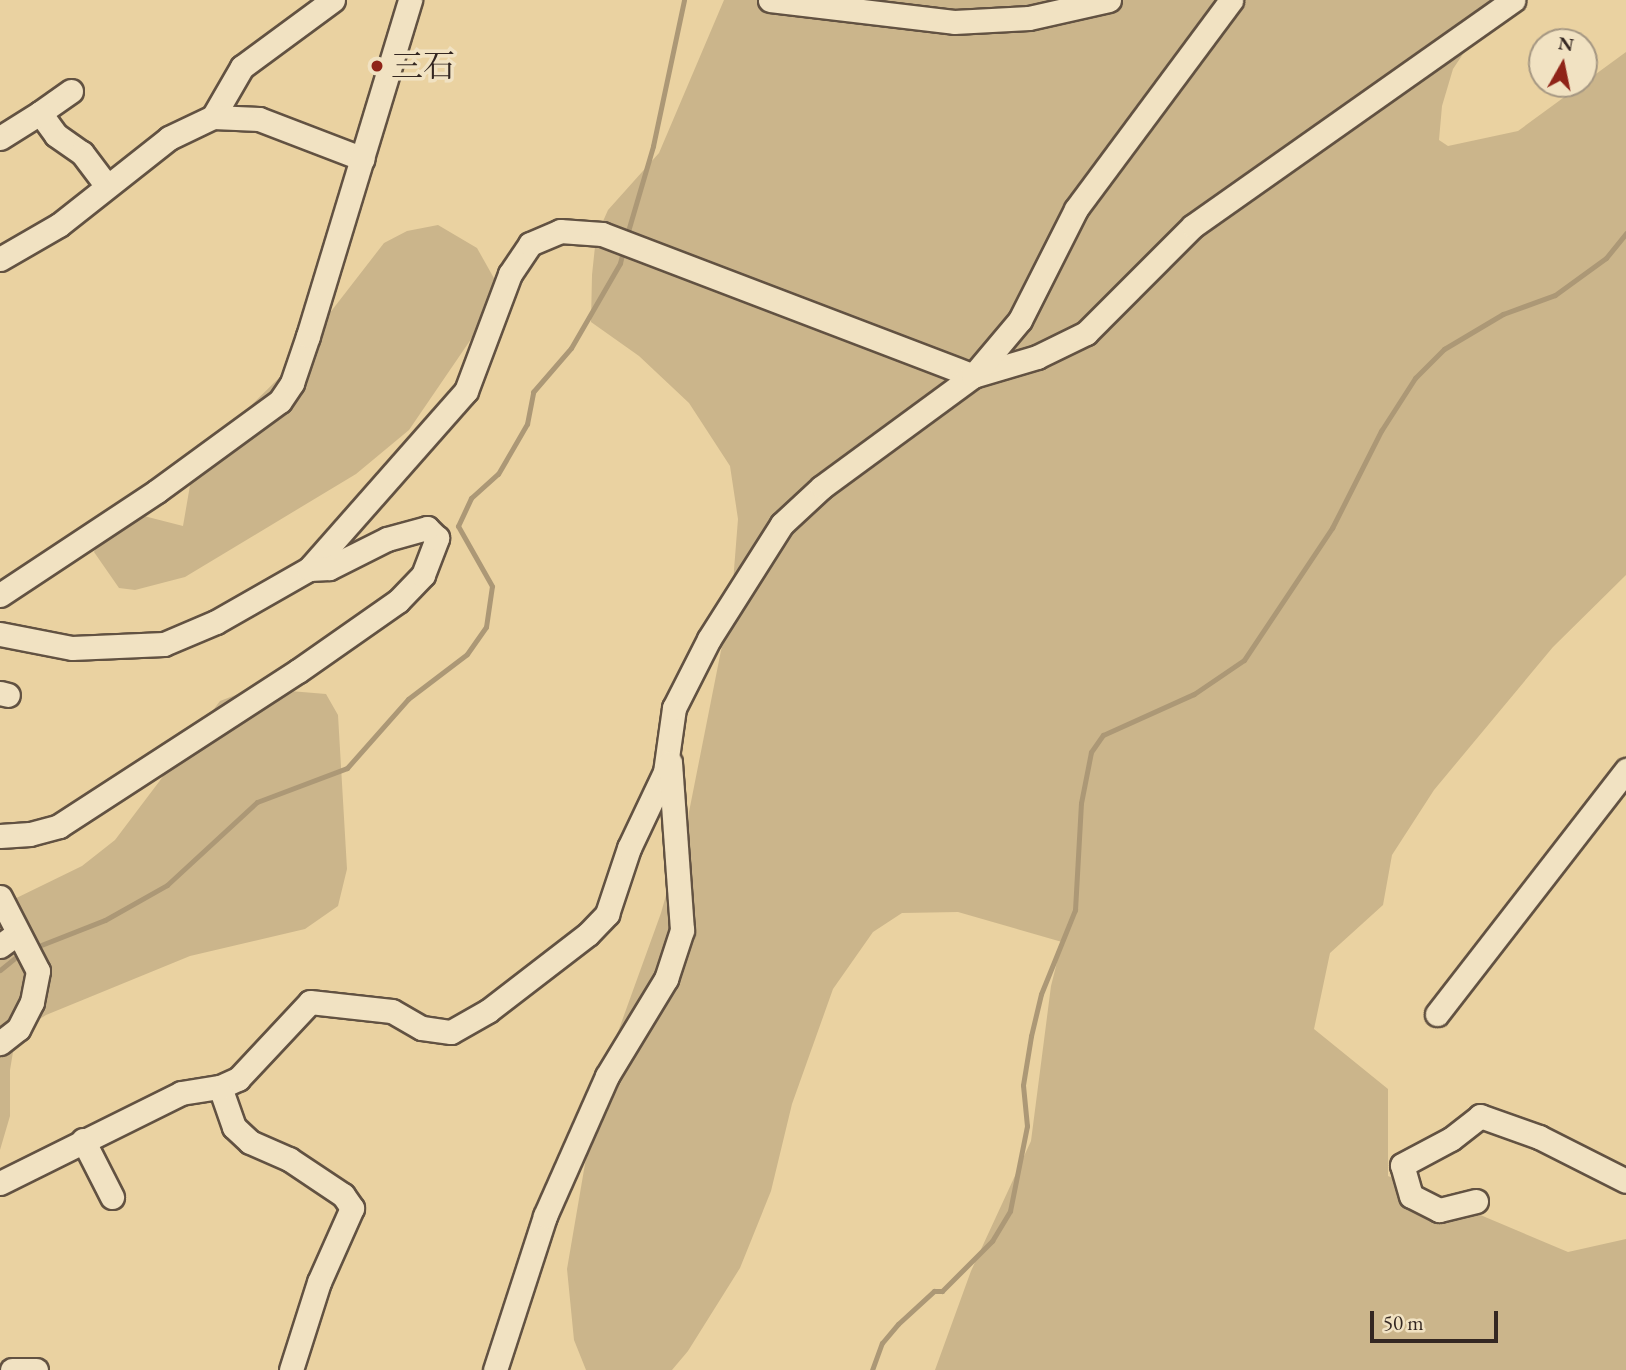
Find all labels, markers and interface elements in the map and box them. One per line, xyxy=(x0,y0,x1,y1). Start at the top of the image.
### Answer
north arrow xyxy=(1528,28,1598,98)
text: N xyxy=(1557,30,1576,57)
place label: 三石 xyxy=(391,47,455,85)
marker: 三石 xyxy=(369,58,385,74)
scale bar xyxy=(1374,1296,1502,1340)
text: 50 m xyxy=(1383,1309,1424,1336)

